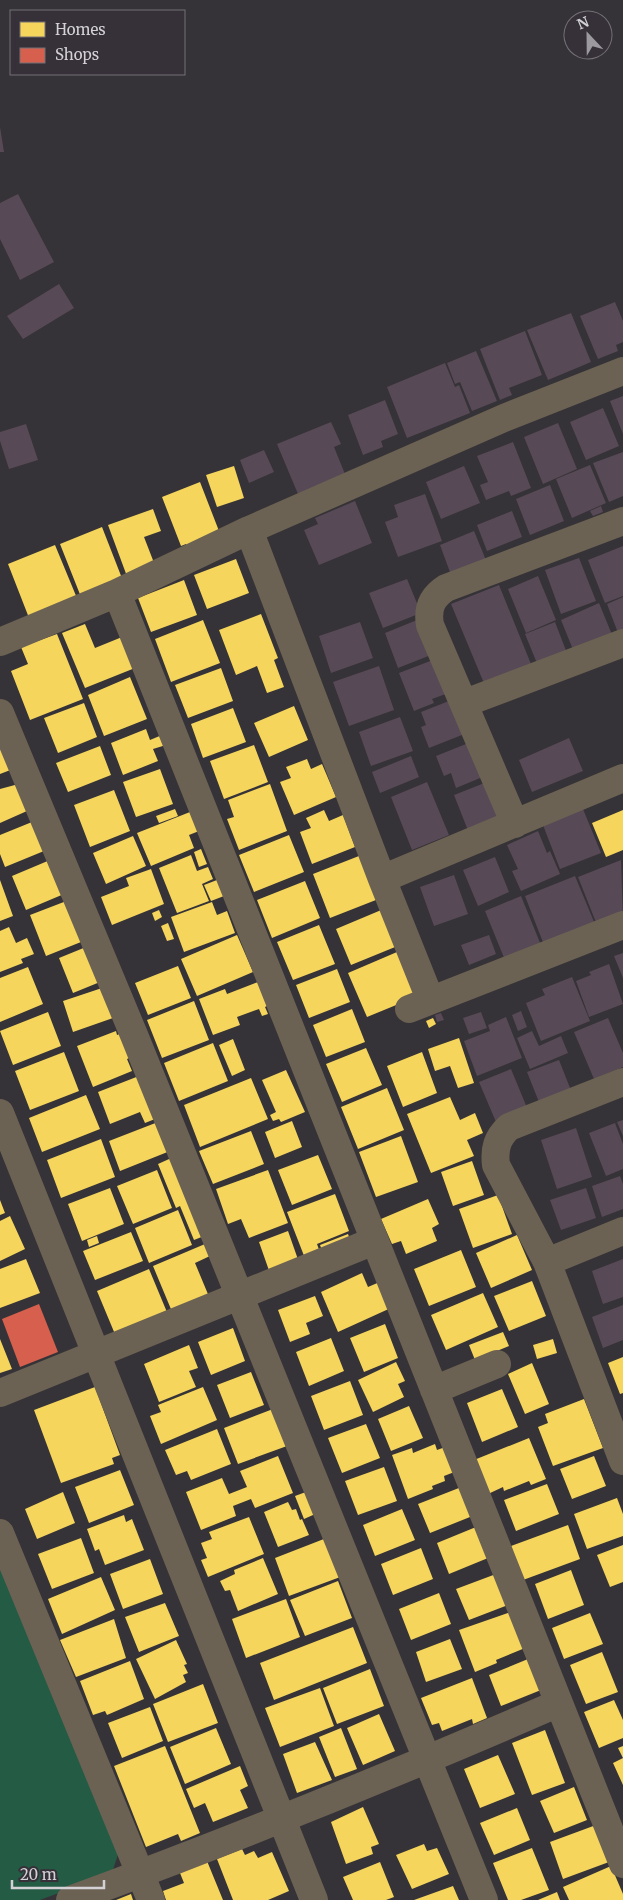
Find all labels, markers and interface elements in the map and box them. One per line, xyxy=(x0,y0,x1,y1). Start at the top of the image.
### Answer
legend xyxy=(10,10,185,75)
north arrow xyxy=(563,10,613,60)
text: N xyxy=(575,13,592,33)
text: Homes xyxy=(55,20,106,39)
text: Shops xyxy=(55,45,99,64)
scale bar xyxy=(12,1858,105,1890)
text: 20 m xyxy=(20,1865,57,1884)

